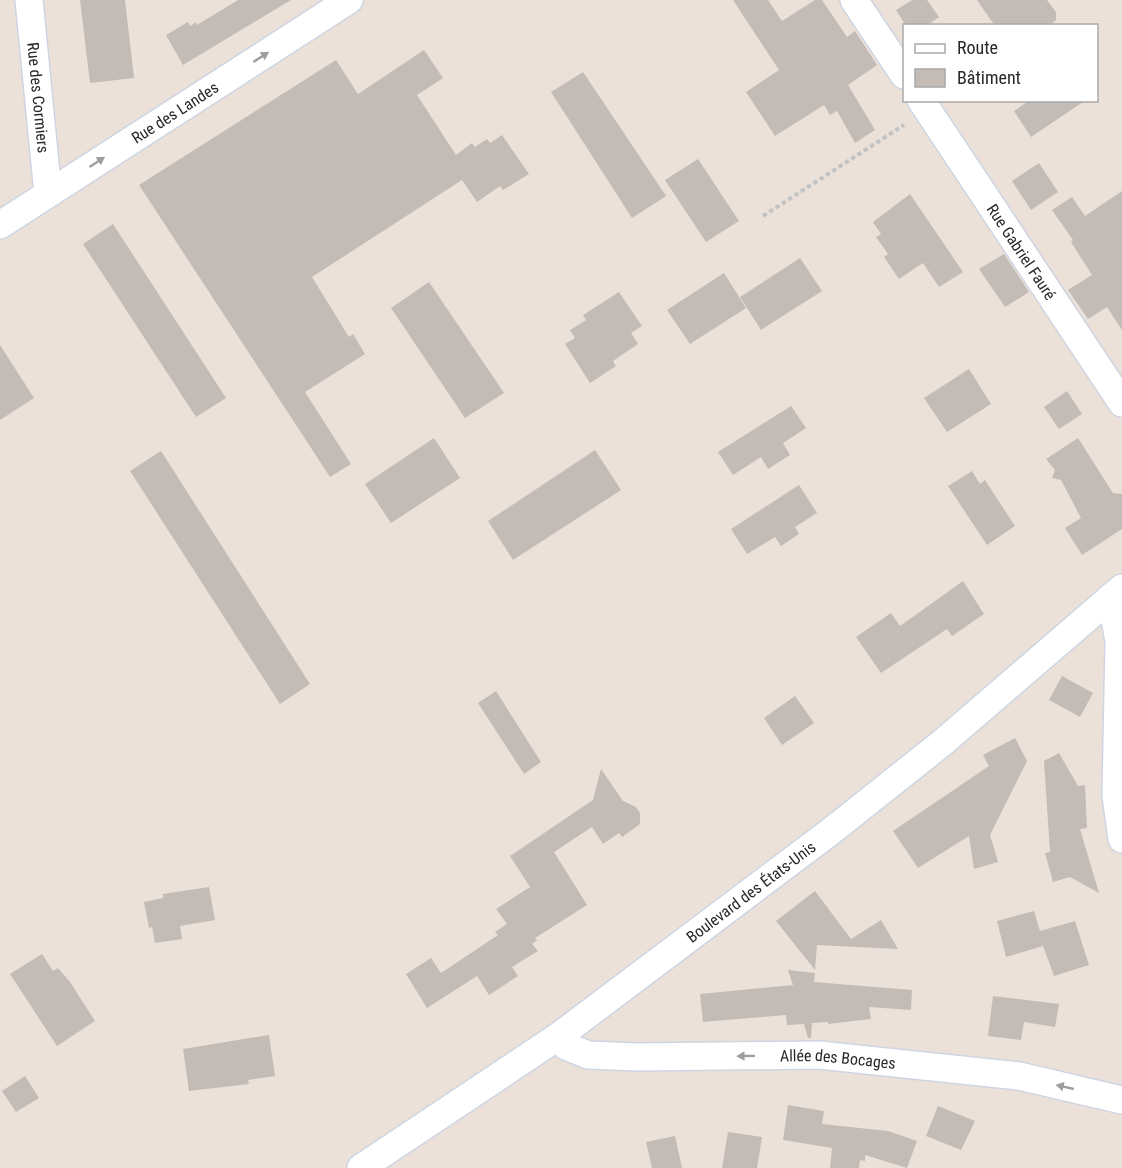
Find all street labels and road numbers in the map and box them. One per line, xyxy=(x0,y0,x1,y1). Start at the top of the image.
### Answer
street label: Rue des Cormiers xyxy=(24,41,53,154)
street label: Rue des Landes xyxy=(128,77,222,147)
street label: Rue Gabriel Fauré xyxy=(983,200,1060,303)
street label: Boulevard des États-Unis xyxy=(682,837,819,946)
street label: Allée des Bocages xyxy=(780,1045,897,1072)

